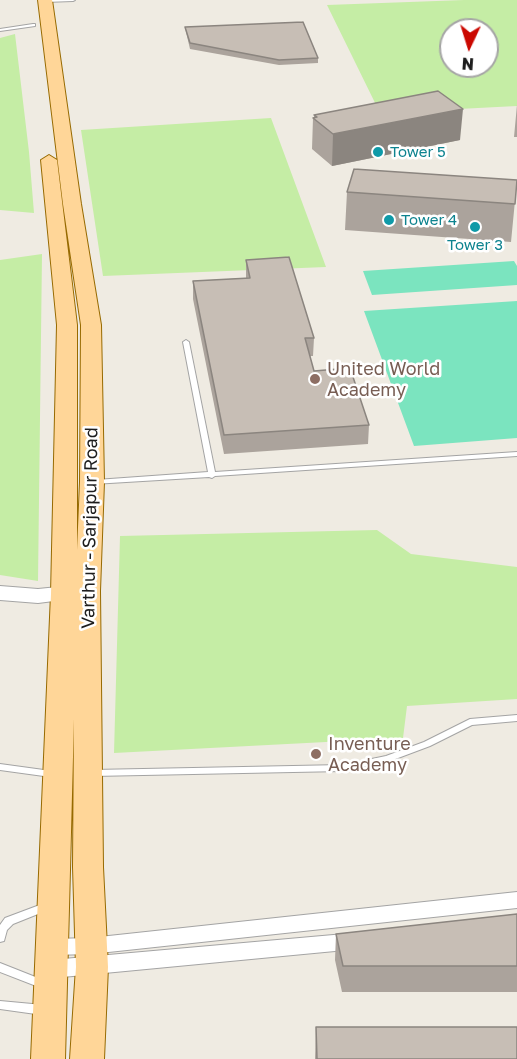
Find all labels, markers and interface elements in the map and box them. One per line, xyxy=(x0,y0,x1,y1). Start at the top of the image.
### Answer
north arrow xyxy=(439,18,499,78)
text: N xyxy=(461,54,475,74)
place label: Tower 5 xyxy=(390,143,446,161)
marker: Tower 5 xyxy=(371,145,385,159)
place label: Tower 4 xyxy=(401,211,457,229)
marker: Tower 4 xyxy=(382,213,396,227)
marker: Tower 3 xyxy=(468,220,482,234)
place label: Tower 3 xyxy=(447,236,503,254)
place label: United World Academy xyxy=(327,358,440,400)
marker: United World Academy xyxy=(308,372,322,386)
street label: Varthur - Sarjapur Road xyxy=(77,427,103,629)
place label: Inventure Academy xyxy=(328,733,411,776)
marker: Inventure Academy xyxy=(309,747,323,761)

